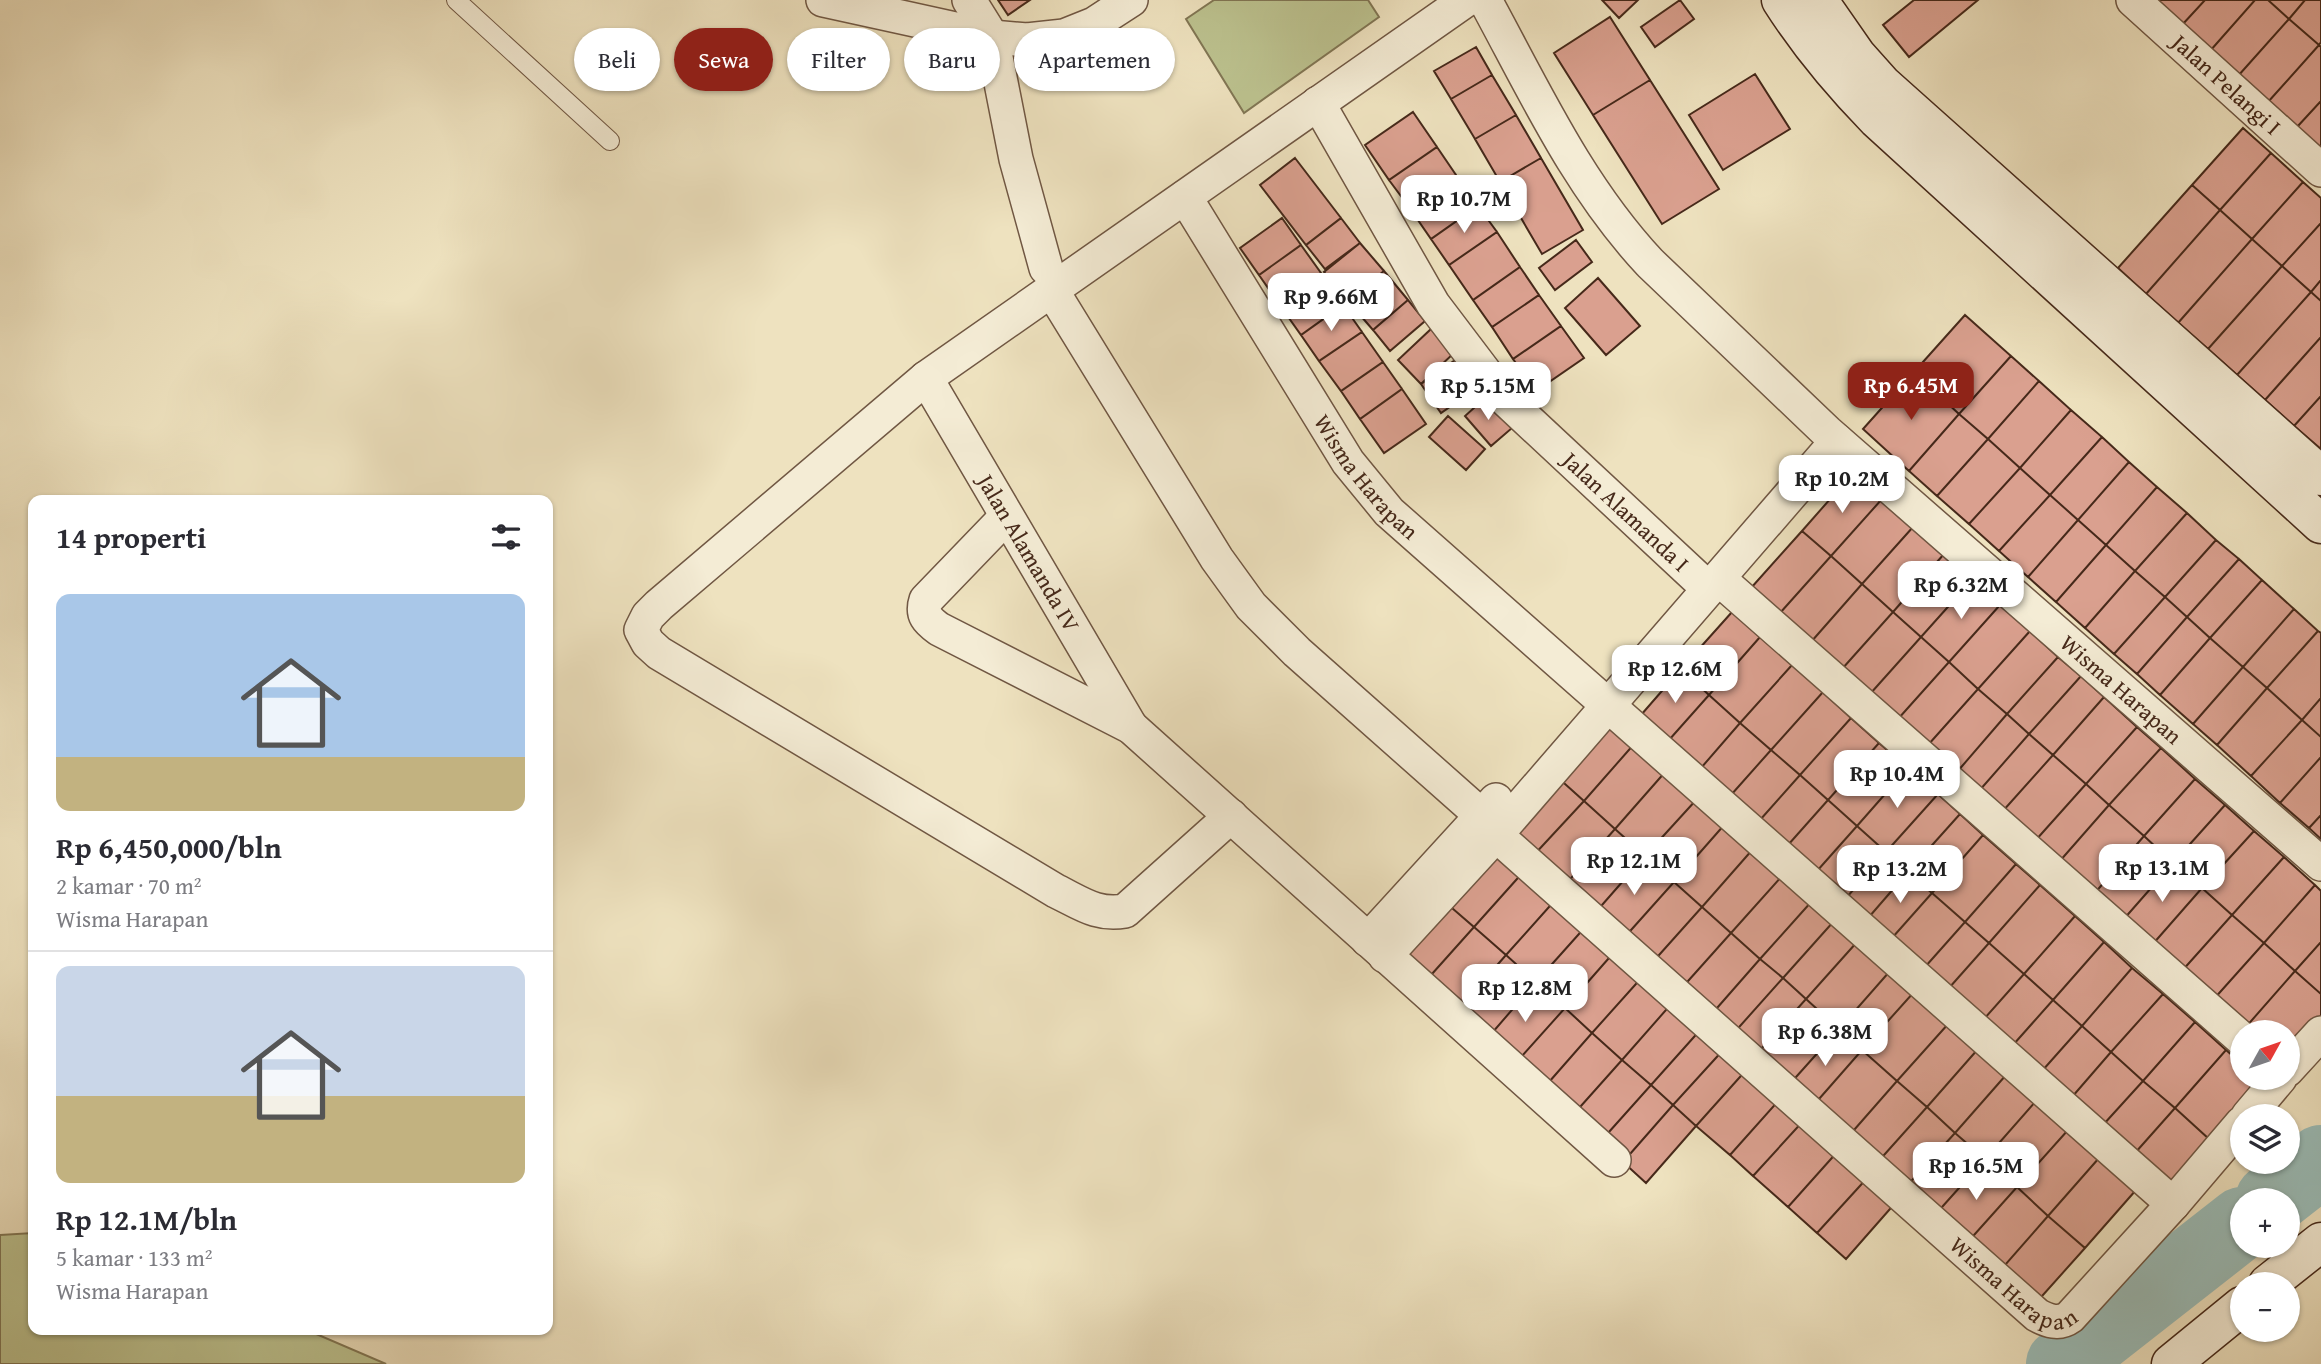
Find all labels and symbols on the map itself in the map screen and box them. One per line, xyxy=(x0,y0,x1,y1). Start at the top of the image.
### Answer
street label: Jalan Pelangi I xyxy=(2163,24,2289,142)
pin: Rp 10.7M xyxy=(1392,176,1536,235)
pin: Rp 9.66M xyxy=(1259,274,1403,333)
pin: Rp 5.15M xyxy=(1416,362,1560,422)
pin: Rp 6.45M xyxy=(1839,362,1983,422)
street label: Wisma Harapan xyxy=(1306,408,1426,547)
street label: Jalan Alamanda I xyxy=(1553,442,1697,579)
pin: Rp 10.2M xyxy=(1770,456,1914,515)
street label: Jalan Alamanda IV xyxy=(968,465,1088,638)
pin: Rp 6.32M xyxy=(1889,562,2033,621)
street label: Wisma Harapan xyxy=(2053,626,2190,752)
pin: Rp 12.6M xyxy=(1603,646,1747,705)
pin: Rp 10.4M xyxy=(1825,750,1969,810)
pin: Rp 12.1M xyxy=(1562,838,1706,897)
pin: Rp 13.1M xyxy=(2090,844,2234,904)
pin: Rp 13.2M xyxy=(1828,846,1972,905)
pin: Rp 12.8M xyxy=(1453,964,1597,1024)
pin: Rp 6.38M xyxy=(1753,1009,1897,1068)
north arrow xyxy=(2230,1020,2300,1090)
pin: Rp 16.5M xyxy=(1904,1142,2048,1202)
street label: Wisma Harapan xyxy=(1943,1228,2084,1338)

